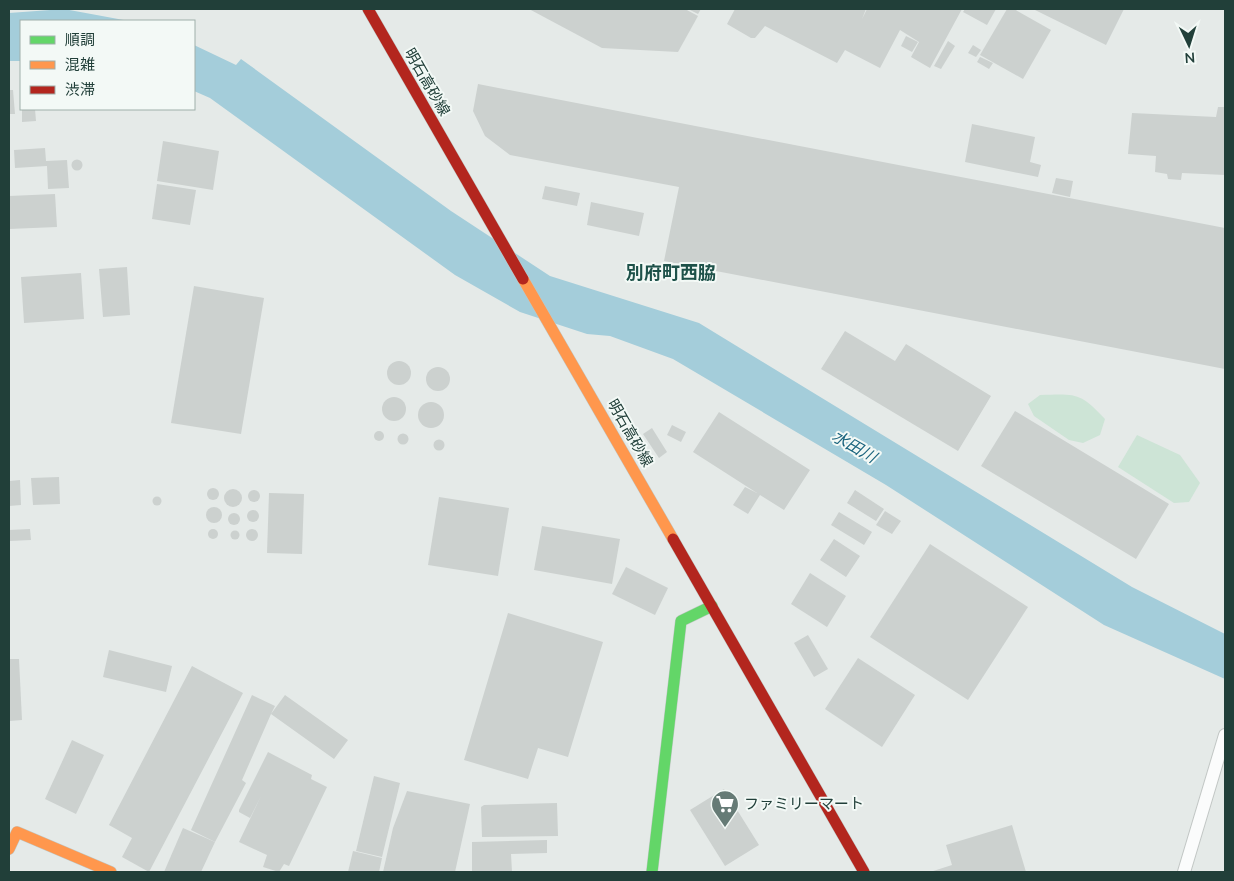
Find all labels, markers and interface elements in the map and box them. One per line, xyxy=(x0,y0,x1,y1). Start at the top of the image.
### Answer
legend xyxy=(20,20,195,110)
north arrow xyxy=(1164,20,1214,70)
text: 順調 xyxy=(65,30,95,50)
street label: 明石高砂線 xyxy=(400,45,454,119)
text: N xyxy=(1184,48,1196,67)
text: 混雑 xyxy=(65,55,95,75)
text: 渋滞 xyxy=(65,80,95,100)
district label: 別府町西脇 xyxy=(626,261,716,285)
street label: 明石高砂線 xyxy=(603,396,657,470)
water label: 水田川 xyxy=(828,425,882,470)
supermarket icon: ファミリーマート xyxy=(710,789,740,828)
place label: ファミリーマート xyxy=(744,794,864,814)

